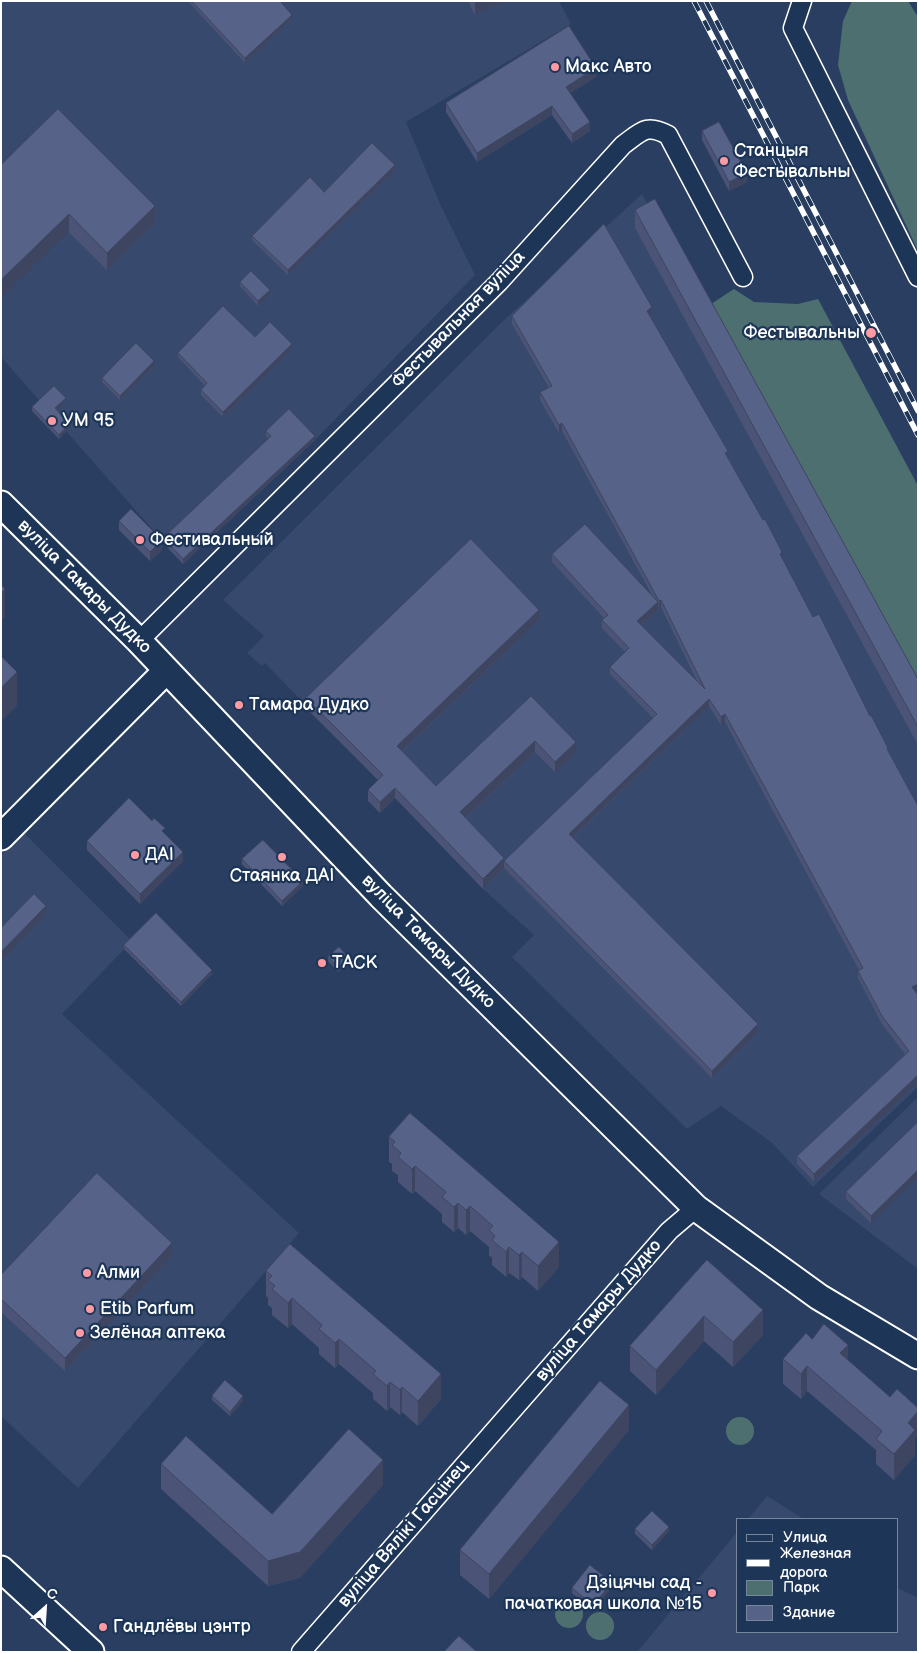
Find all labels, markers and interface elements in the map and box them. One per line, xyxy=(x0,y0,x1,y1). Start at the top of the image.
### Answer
place label: Макс Авто xyxy=(565,56,651,78)
marker: Макс Авто xyxy=(549,61,561,73)
place label: Станцыя Фестывальны xyxy=(734,140,850,182)
marker: Станцыя Фестывальны xyxy=(718,155,730,167)
street label: Фестывальная вуліца xyxy=(388,247,530,393)
place label: Фестывальны xyxy=(744,322,860,344)
marker: Фестывальны xyxy=(864,326,878,340)
place label: УМ 95 xyxy=(62,410,114,432)
marker: УМ 95 xyxy=(46,415,58,427)
street label: вуліца Тамары Дудко xyxy=(12,515,156,659)
place label: Фестивальный xyxy=(150,529,274,551)
marker: Фестивальный xyxy=(134,534,146,546)
place label: Тамара Дудко xyxy=(249,694,369,716)
marker: Тамара Дудко xyxy=(233,699,245,711)
place label: ДАІ xyxy=(145,844,174,866)
marker: ДАІ xyxy=(129,849,141,861)
marker: Стаянка ДАІ xyxy=(276,851,288,863)
place label: Стаянка ДАІ xyxy=(230,865,334,887)
street label: вуліца Тамары Дудко xyxy=(356,870,500,1014)
place label: ТАСК xyxy=(332,952,377,974)
marker: ТАСК xyxy=(316,957,328,969)
street label: вуліца Тамары Дудко xyxy=(532,1236,666,1386)
place label: Алми xyxy=(97,1262,140,1284)
marker: Алми xyxy=(81,1267,93,1279)
place label: Etib Parfum xyxy=(100,1298,194,1320)
marker: Etib Parfum xyxy=(84,1303,96,1315)
place label: Зелёная аптека xyxy=(90,1322,226,1344)
marker: Зелёная аптека xyxy=(74,1327,86,1339)
street label: вуліца Вялікі Гасцінец xyxy=(334,1456,474,1612)
legend xyxy=(736,1518,899,1633)
text: Улица xyxy=(783,1528,827,1547)
text: Железная дорога xyxy=(780,1544,851,1582)
place label: Дзіцячы сад - пачатковая школа №15 xyxy=(504,1572,702,1615)
text: Парк xyxy=(783,1578,820,1597)
north arrow xyxy=(20,1583,70,1633)
text: С xyxy=(44,1584,60,1604)
marker: Дзіцячы сад - пачатковая школа №15 xyxy=(706,1587,718,1599)
text: Здание xyxy=(783,1603,835,1622)
place label: Гандлёвы цэнтр xyxy=(113,1616,251,1638)
marker: Гандлёвы цэнтр xyxy=(97,1621,109,1633)

